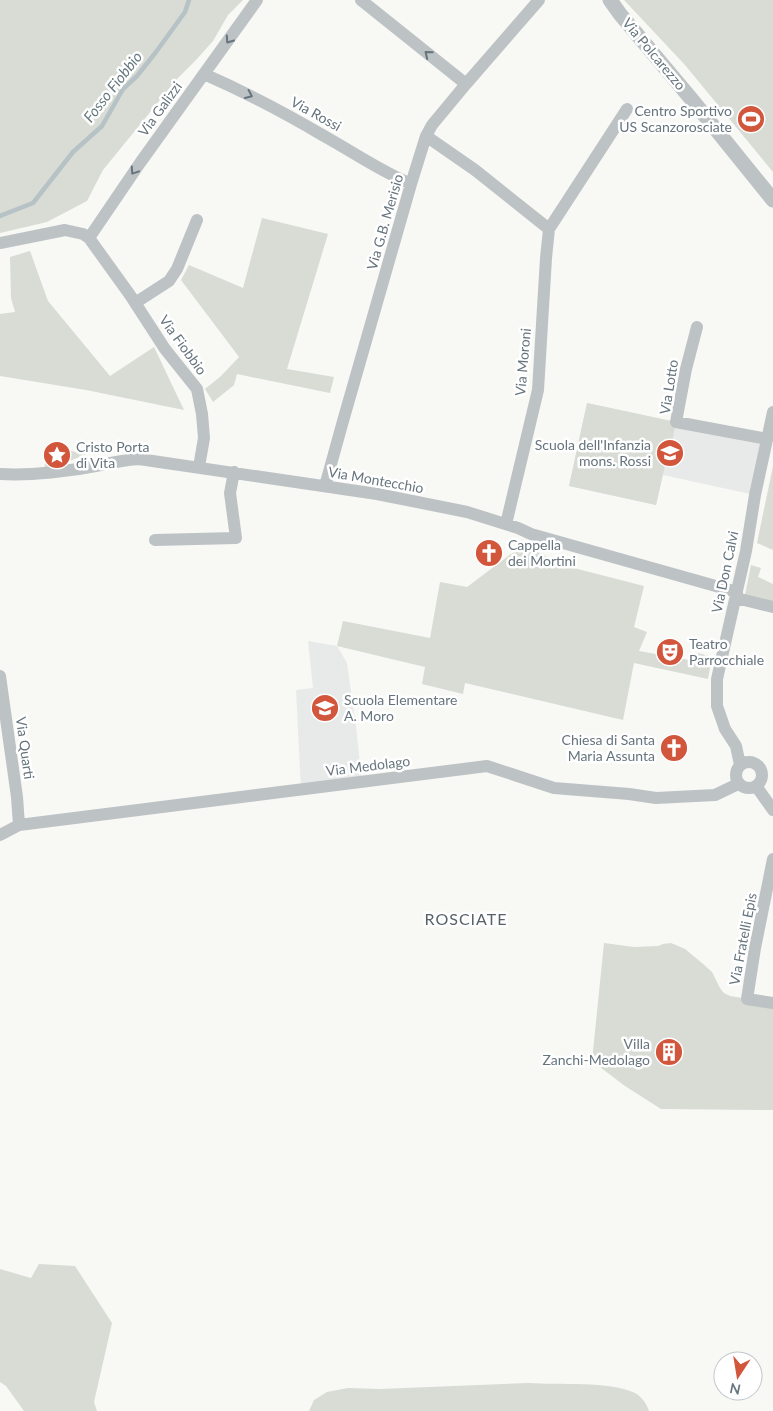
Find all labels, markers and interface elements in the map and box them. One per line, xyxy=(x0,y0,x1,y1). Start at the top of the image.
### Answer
street label: Via Polcarezzo xyxy=(619,14,690,93)
one-way arrow xyxy=(226,34,235,44)
water label: Fosso Fiobbio xyxy=(79,47,145,125)
one-way arrow xyxy=(424,51,433,60)
street label: Via Galizzi xyxy=(134,78,185,139)
one-way arrow xyxy=(243,89,252,99)
street label: Via Rossi xyxy=(288,93,344,134)
place label: Centro Sportivo US Scanzorosciate xyxy=(619,102,732,135)
sports icon: Centro Sportivo US Scanzorosciate xyxy=(736,104,766,134)
one-way arrow xyxy=(131,166,140,175)
street label: Via G.B. Merisio xyxy=(363,172,406,272)
street label: Via Fiobbio xyxy=(156,312,211,378)
street label: Via Moroni xyxy=(511,327,534,397)
street label: Via Lotto xyxy=(656,358,681,416)
place label: Scuola dell'Infanzia mons. Rossi xyxy=(535,436,651,469)
place label: Cristo Porta di Vita xyxy=(76,438,149,471)
school or university icon: Scuola dell'Infanzia mons. Rossi xyxy=(655,438,685,468)
place icon: Cristo Porta di Vita xyxy=(42,440,72,470)
street label: Via Montecchio xyxy=(327,463,425,496)
street label: Via Don Calvi xyxy=(708,529,742,614)
place label: Cappella dei Mortini xyxy=(508,536,576,569)
church icon: Cappella dei Mortini xyxy=(474,538,504,568)
place label: Teatro Parrocchiale xyxy=(689,635,764,668)
theatre icon: Teatro Parrocchiale xyxy=(655,637,685,667)
place label: Scuola Elementare A. Moro xyxy=(344,691,457,724)
school or university icon: Scuola Elementare A. Moro xyxy=(310,693,340,723)
street label: Via Quarti xyxy=(13,716,38,780)
place label: Chiesa di Santa Maria Assunta xyxy=(562,731,655,764)
church icon: Chiesa di Santa Maria Assunta xyxy=(659,733,689,763)
street label: Via Medolago xyxy=(325,752,411,779)
street label: Via Fratelli Epis xyxy=(725,891,760,986)
district label: ROSCIATE xyxy=(425,909,507,928)
place label: Villa Zanchi-Medolago xyxy=(542,1035,650,1068)
building icon: Villa Zanchi-Medolago xyxy=(654,1037,684,1067)
north arrow xyxy=(713,1351,763,1401)
text: N xyxy=(728,1380,742,1399)

